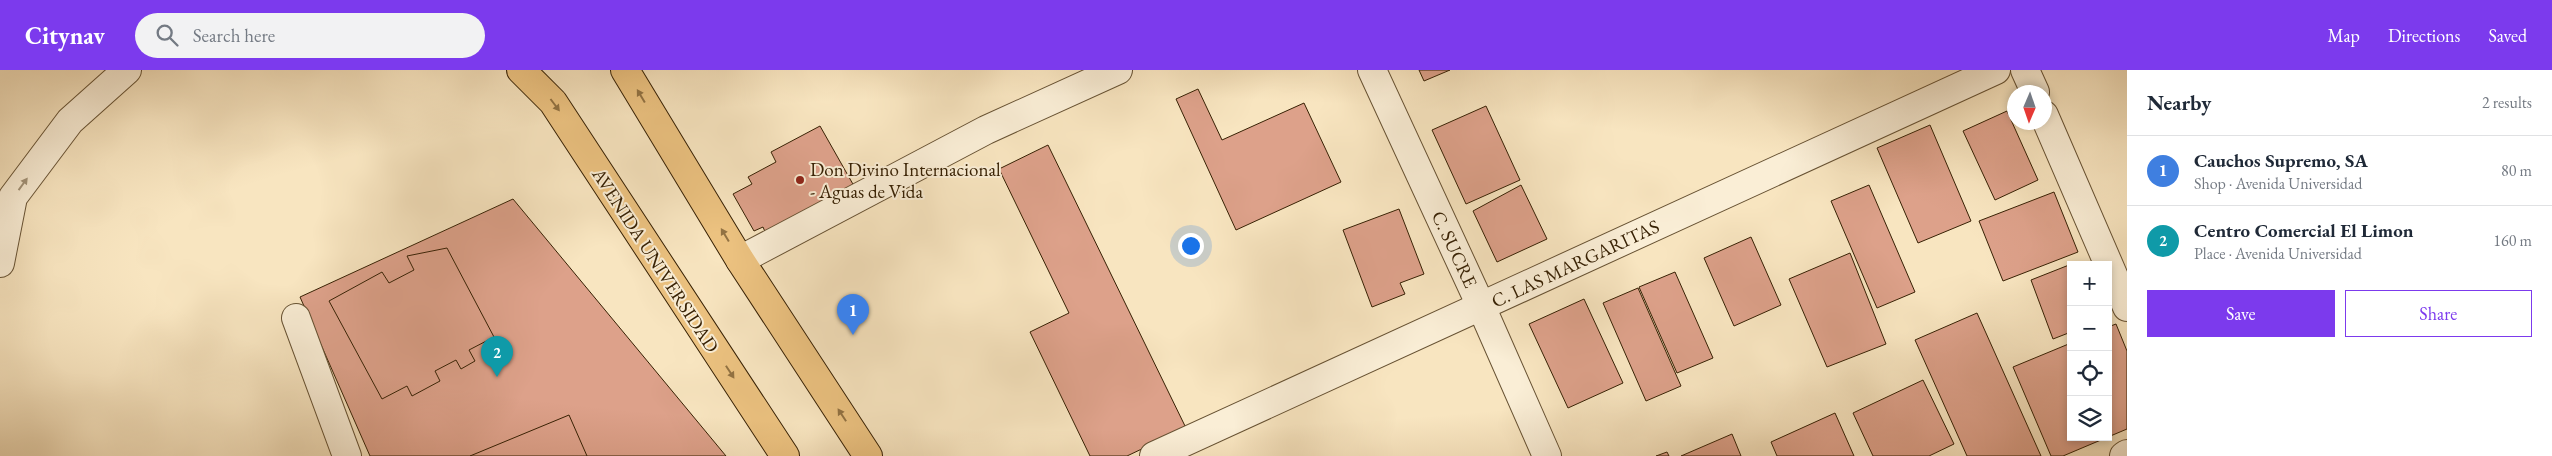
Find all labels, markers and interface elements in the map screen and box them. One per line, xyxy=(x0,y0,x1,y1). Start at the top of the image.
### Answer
search box xyxy=(135,13,485,58)
text: Citynav xyxy=(25,20,105,51)
icon: search xyxy=(153,21,181,49)
text: Search here xyxy=(193,23,275,48)
text: Map xyxy=(2328,24,2360,47)
text: Directions xyxy=(2388,24,2460,47)
text: Saved xyxy=(2488,24,2527,47)
north arrow xyxy=(2007,85,2052,130)
one-way arrow xyxy=(636,89,645,102)
text: Nearby xyxy=(2147,89,2211,116)
text: 2 results xyxy=(2482,92,2532,113)
one-way arrow xyxy=(549,98,560,111)
text: Cauchos Supremo, SA xyxy=(2194,148,2368,173)
place label: Don Divino Internacional - Aguas de Vida xyxy=(810,157,1001,204)
text: 1 xyxy=(2159,160,2167,181)
text: 80 m xyxy=(2501,160,2532,181)
street label: AVENIDA UNIVERSIDAD xyxy=(586,162,725,357)
text: Shop · Avenida Universidad xyxy=(2194,173,2362,194)
marker: Don Divino Internacional - Aguas de Vida xyxy=(794,174,806,186)
one-way arrow xyxy=(18,177,28,191)
street label: C. SUCRE xyxy=(1426,207,1483,292)
street label: C. LAS MARGARITAS xyxy=(1487,214,1663,313)
text: Centro Comercial El Limon xyxy=(2194,218,2413,243)
one-way arrow xyxy=(720,228,730,241)
text: 2 xyxy=(2159,230,2167,251)
text: 160 m xyxy=(2493,230,2532,251)
your location xyxy=(1178,233,1204,259)
text: Place · Avenida Universidad xyxy=(2194,243,2362,264)
map controls xyxy=(2067,261,2112,441)
button: + xyxy=(2067,261,2112,306)
button: Save xyxy=(2147,290,2335,337)
button: Share xyxy=(2345,290,2532,337)
pin: 1 xyxy=(837,294,869,335)
button: − xyxy=(2067,306,2112,351)
pin: 2 xyxy=(481,336,513,377)
button: locate xyxy=(2067,351,2112,396)
one-way arrow xyxy=(725,366,735,379)
button: layers xyxy=(2067,396,2112,441)
one-way arrow xyxy=(837,408,846,422)

